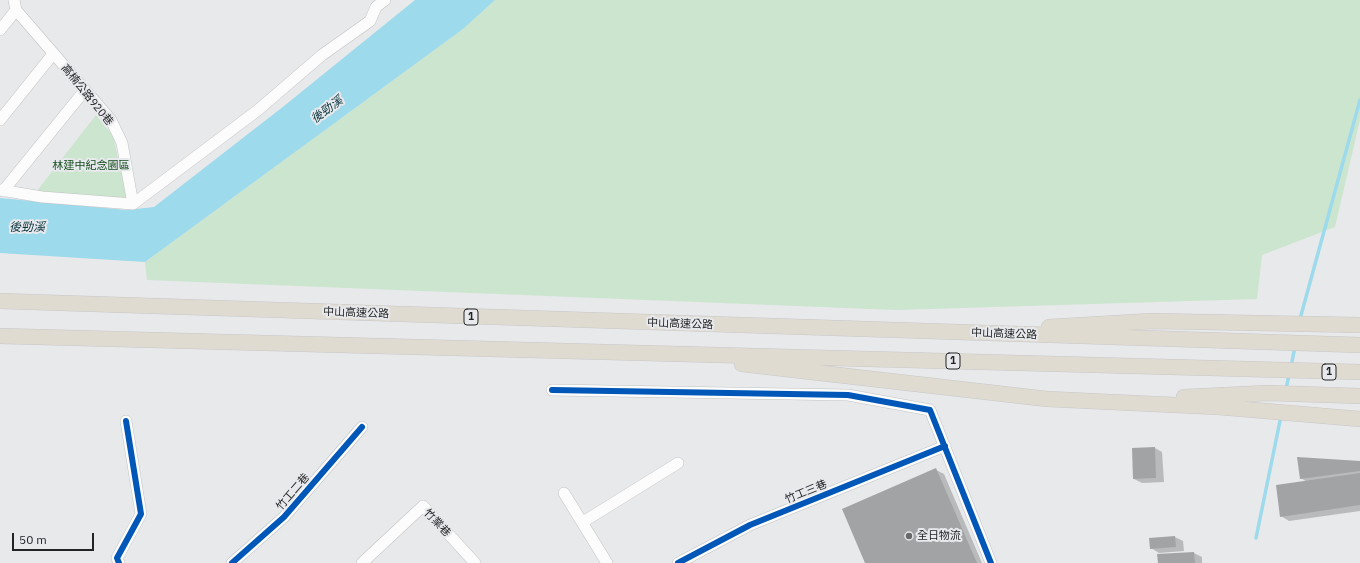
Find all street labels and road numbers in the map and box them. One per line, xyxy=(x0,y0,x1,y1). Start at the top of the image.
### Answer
street label: 高楠公路920巷 xyxy=(58,62,116,128)
street label: 中山高速公路 xyxy=(323,305,389,321)
road number: 1 xyxy=(464,309,478,325)
street label: 中山高速公路 xyxy=(647,316,713,332)
street label: 中山高速公路 xyxy=(971,326,1037,342)
road number: 1 xyxy=(946,353,960,369)
road number: 1 xyxy=(1322,364,1336,380)
street label: 竹工二巷 xyxy=(274,471,312,513)
street label: 竹工三巷 xyxy=(783,478,829,506)
street label: 竹業巷 xyxy=(421,507,453,539)

